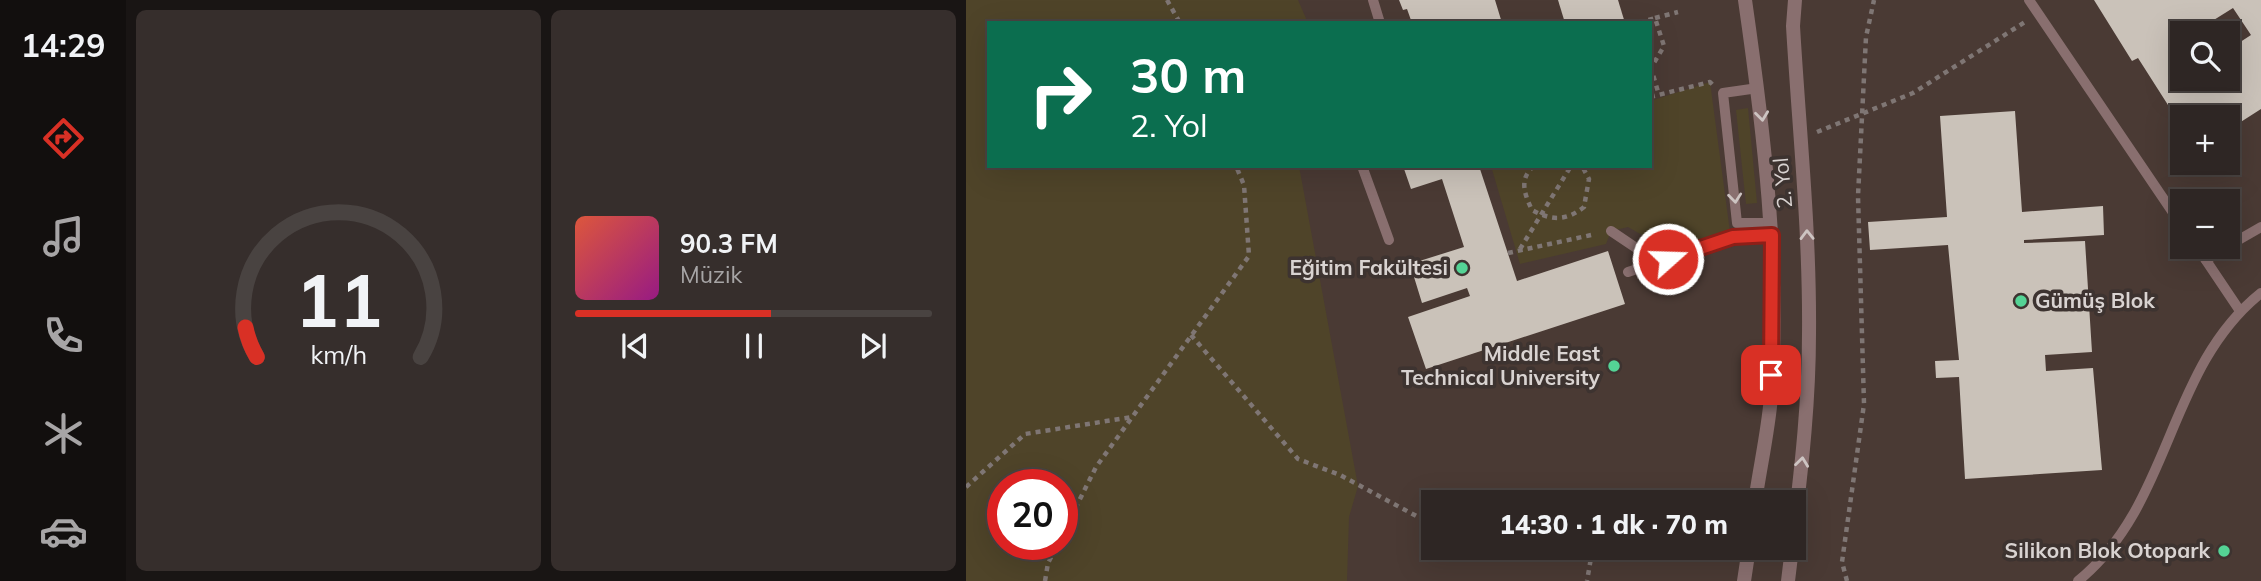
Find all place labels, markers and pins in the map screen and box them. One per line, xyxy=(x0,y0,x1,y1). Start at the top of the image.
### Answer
place label: Eğitim Fakültesi xyxy=(1289,254,1448,280)
marker: Eğitim Fakültesi xyxy=(1454,260,1470,276)
place label: Gümüş Blok xyxy=(2035,287,2155,313)
marker: Gümüş Blok xyxy=(2013,293,2029,309)
place label: Middle East Technical University xyxy=(1401,340,1601,390)
pin xyxy=(1741,345,1801,405)
marker: Middle East Technical University xyxy=(1606,358,1622,374)
place label: Silikon Blok Otopark xyxy=(2005,537,2210,563)
marker: Silikon Blok Otopark xyxy=(2216,543,2232,559)

